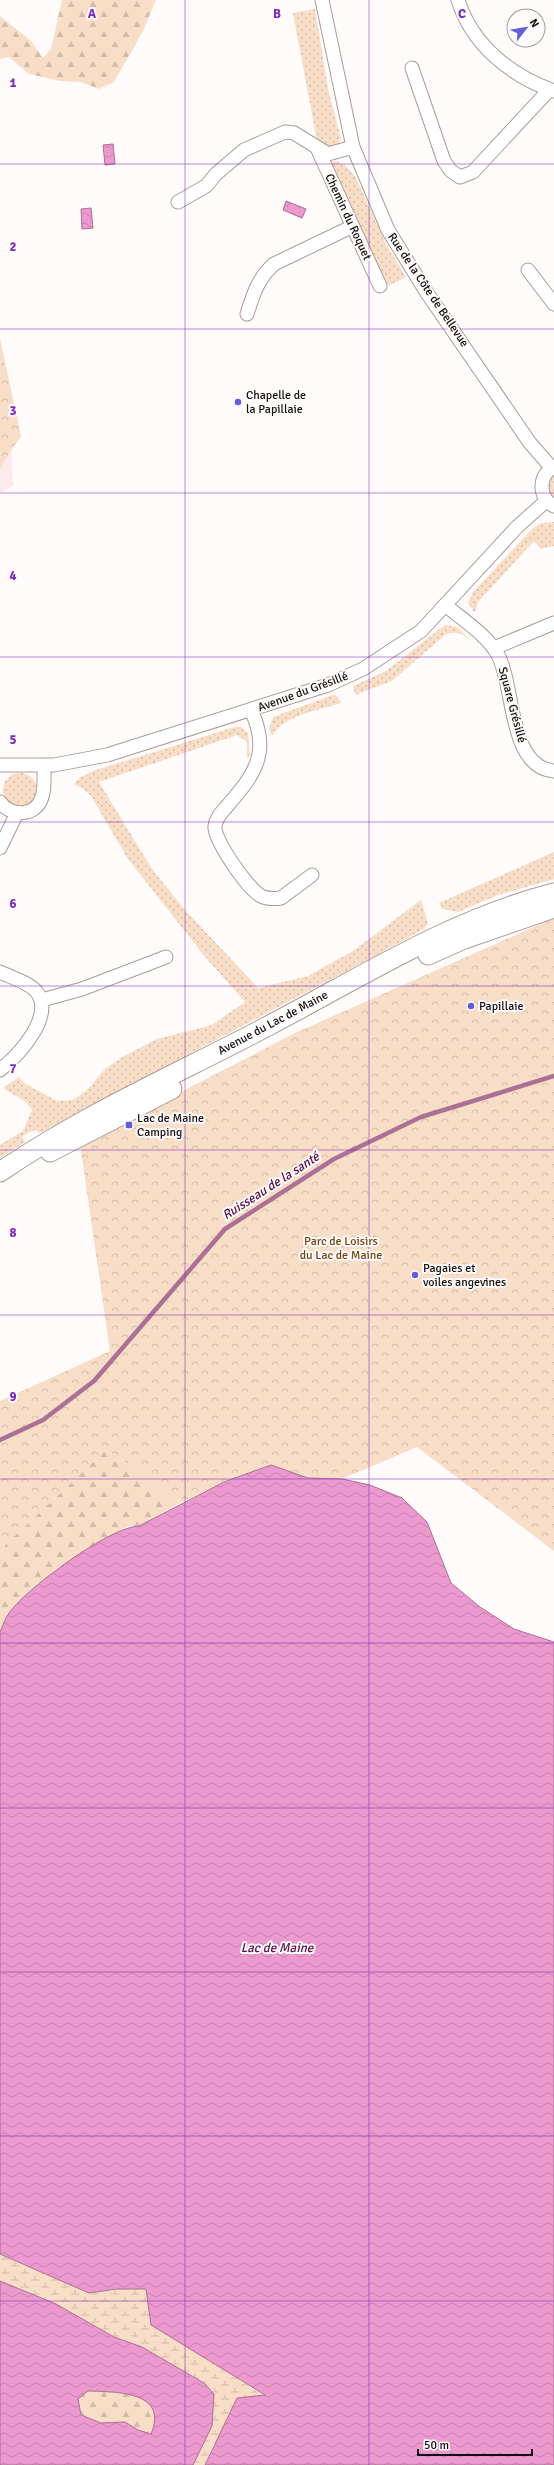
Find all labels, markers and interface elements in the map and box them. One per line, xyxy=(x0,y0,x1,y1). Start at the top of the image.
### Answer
text: A xyxy=(88,6,97,22)
text: B xyxy=(273,6,281,22)
text: C xyxy=(458,6,466,22)
north arrow xyxy=(506,8,546,48)
text: N xyxy=(527,16,542,30)
text: 1 xyxy=(9,75,17,91)
street label: Chemin du Roquet xyxy=(321,171,375,263)
street label: Rue de la Côte de Bellevue xyxy=(384,230,472,350)
text: 2 xyxy=(9,239,17,255)
place label: Chapelle de la Papillaie xyxy=(246,388,306,417)
marker: Chapelle de la Papillaie xyxy=(233,397,243,407)
text: 3 xyxy=(9,403,17,419)
text: 4 xyxy=(9,568,17,584)
street label: Square Grésillé xyxy=(495,666,529,744)
street label: Avenue du Grésillé xyxy=(256,669,350,715)
text: 5 xyxy=(9,732,17,748)
text: 6 xyxy=(9,896,17,912)
street label: Avenue du Lac de Maine xyxy=(215,988,331,1058)
place label: Papillaie xyxy=(479,999,524,1014)
marker: Papillaie xyxy=(466,1001,476,1011)
text: 7 xyxy=(9,1061,17,1077)
place label: Lac de Maine Camping xyxy=(137,1111,204,1140)
marker: Lac de Maine Camping xyxy=(124,1120,134,1130)
water label: Ruisseau de la santé xyxy=(220,1148,324,1223)
text: 8 xyxy=(9,1225,17,1241)
park label: Parc de Loisirs du Lac de Maine xyxy=(300,1234,382,1263)
place label: Pagaies et voiles angevines xyxy=(423,1261,506,1290)
marker: Pagaies et voiles angevines xyxy=(410,1270,420,1280)
text: 9 xyxy=(9,1389,17,1405)
water label: Lac de Maine xyxy=(241,1940,315,1956)
scale bar xyxy=(418,2431,532,2457)
text: 50 m xyxy=(424,2438,449,2453)

